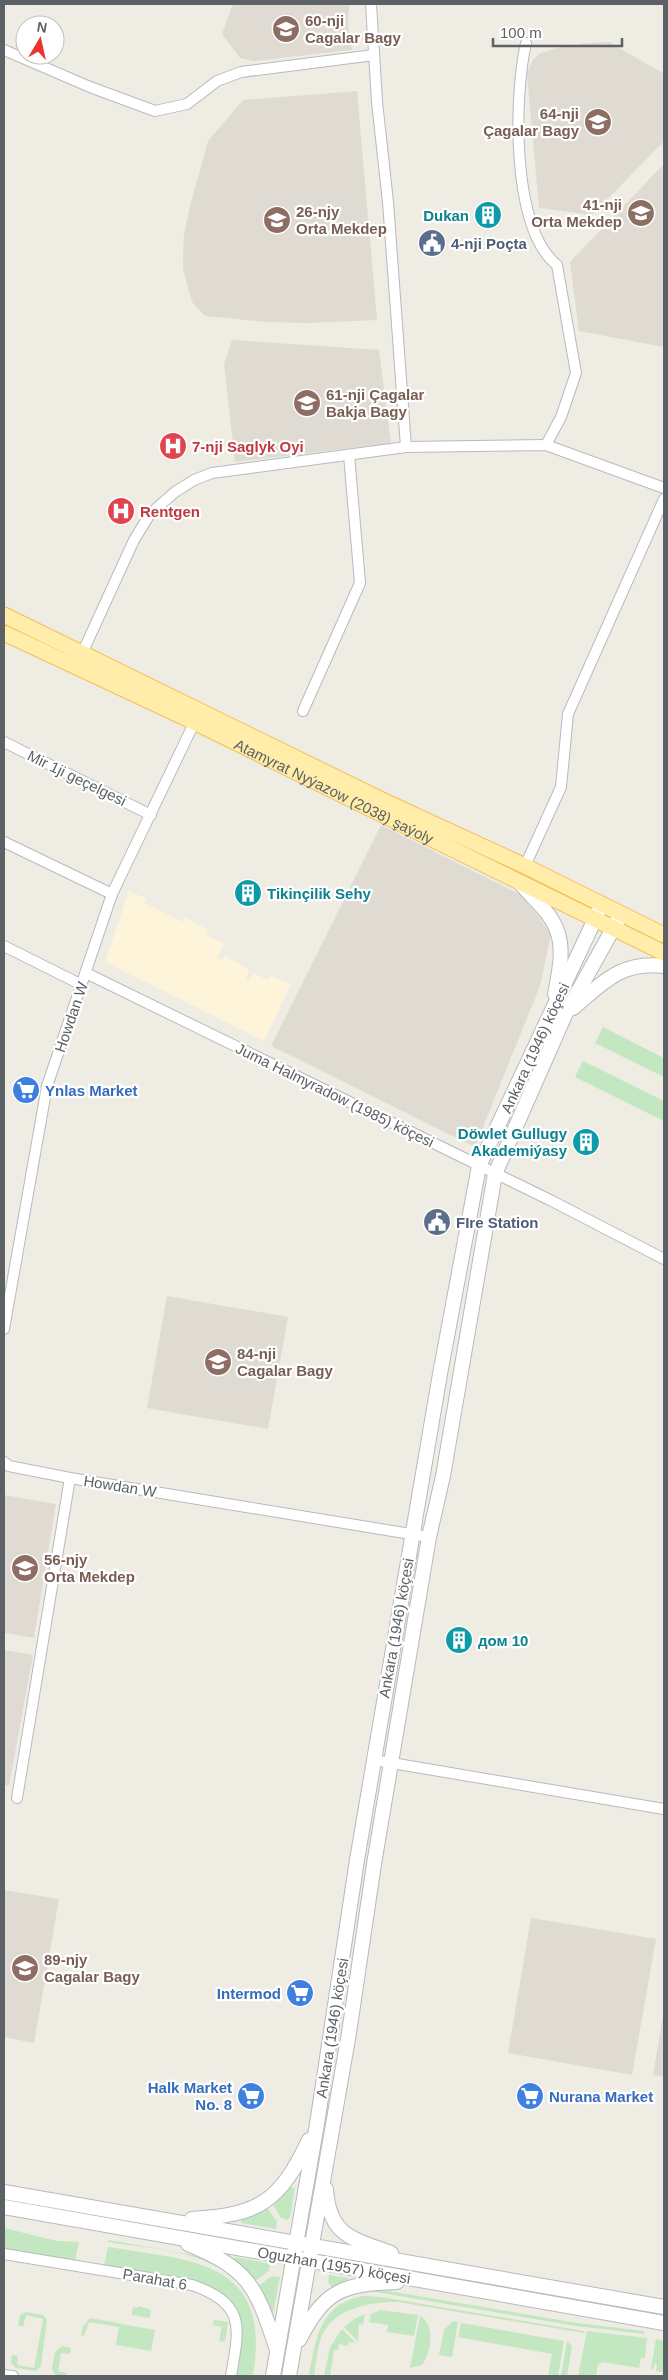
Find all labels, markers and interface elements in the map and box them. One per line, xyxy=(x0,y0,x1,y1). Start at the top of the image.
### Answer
place label: 60-nji Cagalar Bagy xyxy=(305,12,402,46)
school or university icon: 60-nji Cagalar Bagy xyxy=(271,14,301,44)
north arrow xyxy=(15,15,65,65)
scale bar xyxy=(493,15,622,47)
text: N xyxy=(36,18,48,36)
text: 100 m xyxy=(500,24,542,41)
place label: 64-nji Çagalar Bagy xyxy=(483,105,580,139)
school or university icon: 64-nji Çagalar Bagy xyxy=(583,107,613,137)
place label: 41-nji Orta Mekdep xyxy=(531,196,622,230)
school or university icon: 41-nji Orta Mekdep xyxy=(626,198,656,228)
building icon: Dukan xyxy=(473,200,503,230)
place label: 26-njy Orta Mekdep xyxy=(296,203,387,237)
school or university icon: 26-njy Orta Mekdep xyxy=(262,205,292,235)
place label: Dukan xyxy=(423,207,469,224)
public building icon: 4-nji Poçta xyxy=(417,228,447,258)
place label: 4-nji Poçta xyxy=(451,235,528,252)
place label: 61-nji Çagalar Bakja Bagy xyxy=(326,386,425,420)
school or university icon: 61-nji Çagalar Bakja Bagy xyxy=(292,388,322,418)
hospital icon: 7-nji Saglyk Oyi xyxy=(158,431,188,461)
place label: 7-nji Saglyk Oyi xyxy=(192,438,304,455)
hospital icon: Rentgen xyxy=(106,496,136,526)
place label: Rentgen xyxy=(140,503,200,520)
street label: Atamyrat Nyýazow (2038) şaýoly xyxy=(232,735,437,847)
street label: Mir 1ji geçelgesi xyxy=(25,747,129,809)
building icon: Tikinçilik Sehy xyxy=(233,878,263,908)
place label: Tikinçilik Sehy xyxy=(267,885,372,902)
street label: Howdan W xyxy=(51,979,91,1054)
street label: Ankara (1946) köçesi xyxy=(497,980,573,1116)
street label: Juma Halmyradow (1985) köçesi xyxy=(233,1039,437,1151)
supermarket icon: Ynlas Market xyxy=(11,1075,41,1105)
place label: Ynlas Market xyxy=(45,1082,138,1099)
place label: Döwlet Gullugy Akademiýasy xyxy=(458,1125,568,1159)
building icon: Döwlet Gullugy Akademiýasy xyxy=(571,1127,601,1157)
public building icon: FIre Station xyxy=(422,1207,452,1237)
place label: FIre Station xyxy=(456,1214,539,1231)
place label: 84-nji Cagalar Bagy xyxy=(237,1345,334,1379)
school or university icon: 84-nji Cagalar Bagy xyxy=(203,1347,233,1377)
street label: Howdan W xyxy=(82,1472,158,1500)
place label: 56-njy Orta Mekdep xyxy=(44,1551,135,1585)
school or university icon: 56-njy Orta Mekdep xyxy=(10,1553,40,1583)
street label: Ankara (1946) köçesi xyxy=(375,1557,417,1699)
building icon: дом 10 xyxy=(444,1625,474,1655)
place label: дом 10 xyxy=(478,1632,528,1649)
place label: 89-njy Cagalar Bagy xyxy=(44,1951,141,1985)
school or university icon: 89-njy Cagalar Bagy xyxy=(10,1953,40,1983)
street label: Ankara (1946) köçesi xyxy=(313,1957,351,2099)
supermarket icon: Intermod xyxy=(285,1978,315,2008)
place label: Intermod xyxy=(217,1985,281,2002)
place label: Halk Market No. 8 xyxy=(148,2079,232,2113)
supermarket icon: Halk Market No. 8 xyxy=(236,2081,266,2111)
supermarket icon: Nurana Market xyxy=(515,2081,545,2111)
place label: Nurana Market xyxy=(549,2088,653,2105)
street label: Oguzhan (1957) köçesi xyxy=(256,2243,412,2287)
street label: Parahat 6 xyxy=(121,2265,189,2293)

